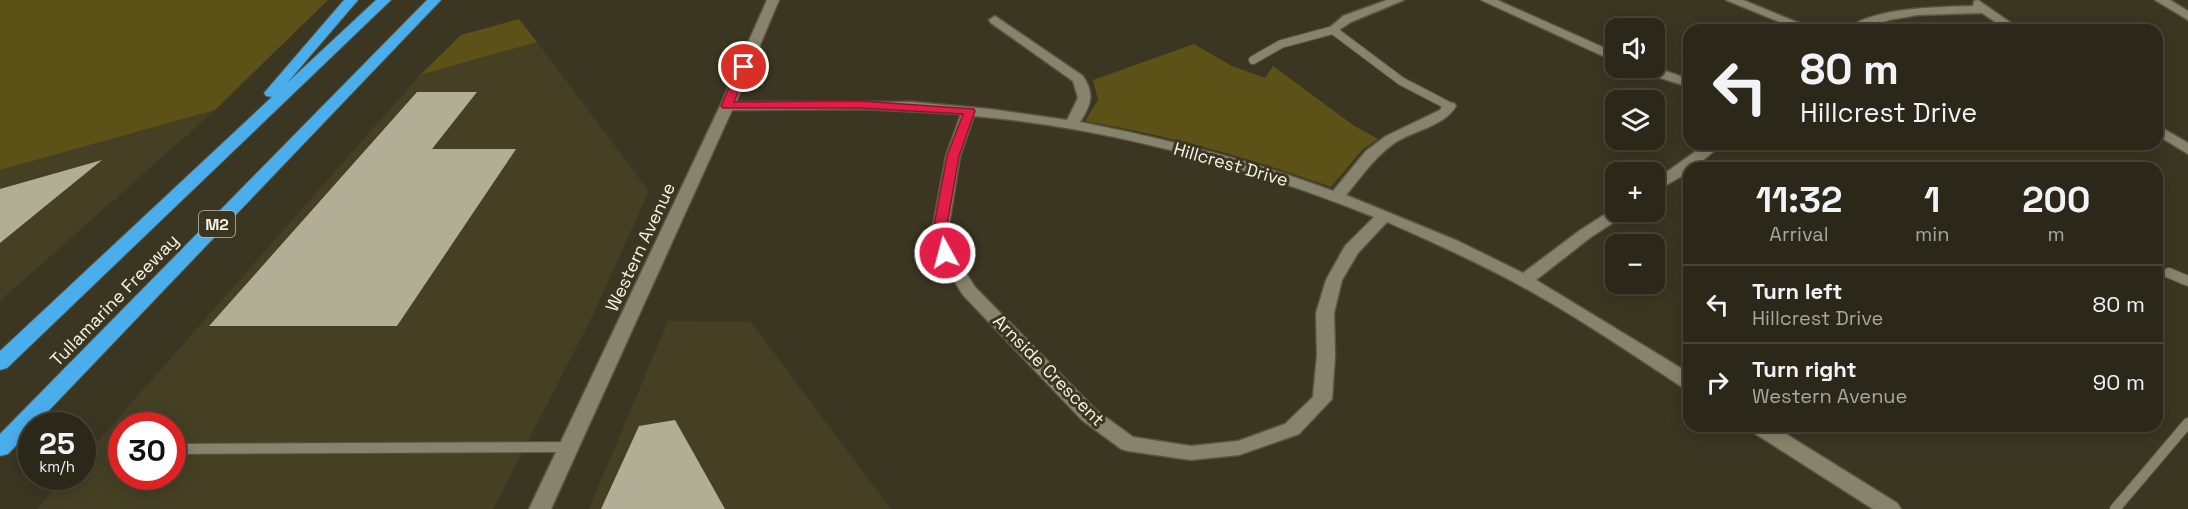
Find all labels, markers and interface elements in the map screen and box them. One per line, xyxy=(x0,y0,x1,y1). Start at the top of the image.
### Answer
map controls xyxy=(1605,18,1665,294)
button: sound xyxy=(1605,18,1665,78)
pin xyxy=(718,41,769,92)
text: 80 m xyxy=(1800,43,1899,96)
icon: left xyxy=(1701,48,1779,126)
icon: arrive xyxy=(727,50,760,83)
button: layers xyxy=(1605,90,1665,150)
text: Hillcrest Drive xyxy=(1800,95,1977,130)
street label: Hillcrest Drive xyxy=(1171,137,1291,191)
button: + xyxy=(1605,162,1665,222)
text: 11:32 xyxy=(1756,177,1842,223)
text: 1 xyxy=(1924,177,1940,223)
text: 200 xyxy=(2022,177,2090,223)
street label: Western Avenue xyxy=(600,179,680,315)
road number: M2 xyxy=(199,211,235,237)
position arrow xyxy=(913,221,977,285)
text: Arrival xyxy=(1769,221,1829,247)
text: min xyxy=(1915,221,1949,247)
text: m xyxy=(2048,221,2065,247)
street label: Tullamarine Freeway xyxy=(45,229,183,371)
button: − xyxy=(1605,234,1665,294)
text: Turn left xyxy=(1752,277,1842,305)
icon: left xyxy=(1701,288,1734,321)
text: 80 m xyxy=(2093,290,2145,318)
text: Hillcrest Drive xyxy=(1752,305,1883,331)
street label: Arnside Crescent xyxy=(988,309,1110,431)
text: Turn right xyxy=(1752,355,1857,383)
icon: right xyxy=(1701,366,1734,399)
text: 90 m xyxy=(2093,368,2145,396)
text: Western Avenue xyxy=(1752,383,1907,409)
speed limit sign: 30 xyxy=(108,412,186,490)
text: 25 xyxy=(39,424,75,463)
text: km/h xyxy=(39,457,75,476)

